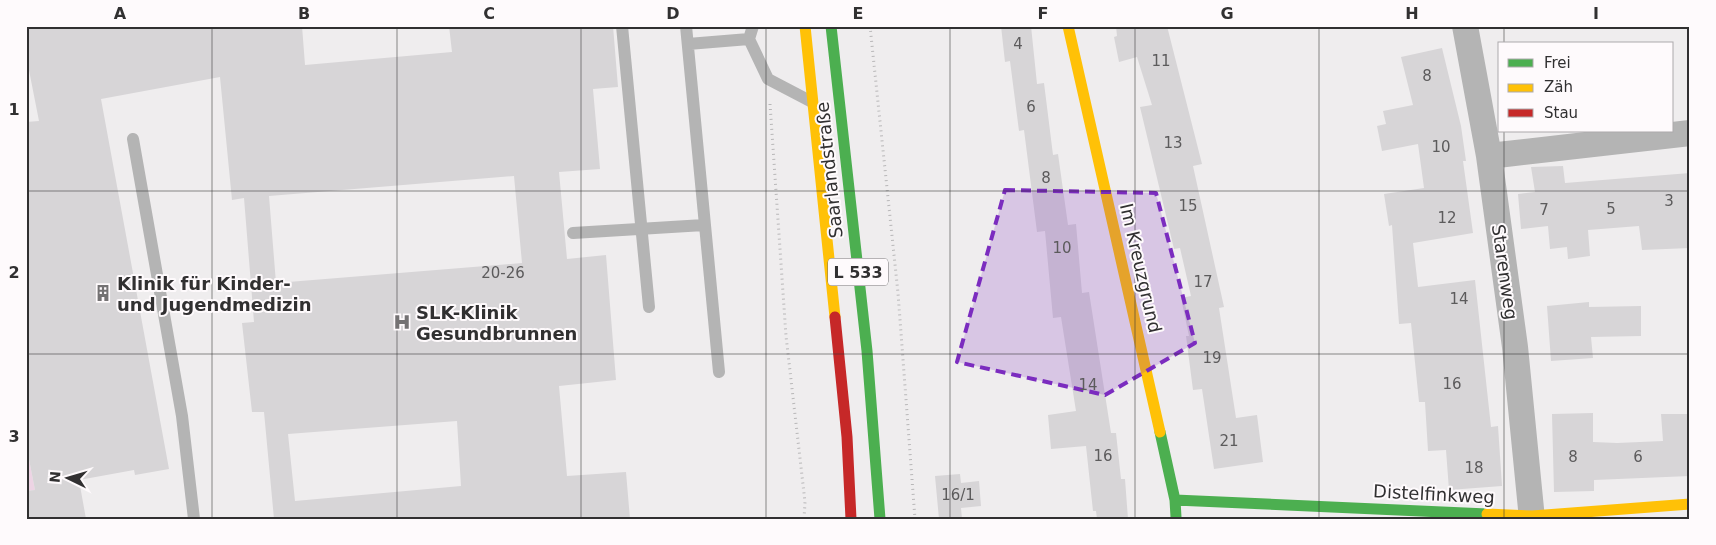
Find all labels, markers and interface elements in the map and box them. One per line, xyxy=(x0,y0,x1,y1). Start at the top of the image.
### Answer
text: A xyxy=(114,4,127,23)
text: B xyxy=(298,4,310,23)
text: C xyxy=(483,4,495,23)
text: D xyxy=(666,4,680,23)
text: E xyxy=(853,4,863,23)
text: F xyxy=(1038,4,1048,23)
text: G xyxy=(1220,4,1234,23)
text: H xyxy=(1405,4,1419,23)
text: I xyxy=(1593,4,1599,23)
house number: 4 xyxy=(1013,35,1023,53)
legend xyxy=(1498,42,1674,132)
house number: 11 xyxy=(1151,52,1171,70)
text: Frei xyxy=(1544,54,1571,72)
house number: 8 xyxy=(1422,67,1432,85)
text: Zäh xyxy=(1544,78,1573,96)
house number: 6 xyxy=(1026,98,1036,116)
text: 1 xyxy=(8,100,20,119)
street label: Saarlandstraße xyxy=(811,101,847,239)
text: Stau xyxy=(1544,104,1578,122)
house number: 13 xyxy=(1163,134,1183,152)
house number: 10 xyxy=(1431,138,1451,156)
house number: 8 xyxy=(1041,169,1051,187)
house number: 3 xyxy=(1664,192,1674,210)
house number: 15 xyxy=(1178,197,1198,215)
house number: 5 xyxy=(1606,200,1616,218)
street label: Im Kreuzgrund xyxy=(1116,201,1166,335)
house number: 7 xyxy=(1539,201,1549,219)
house number: 12 xyxy=(1437,209,1457,227)
street label: Starenweg xyxy=(1488,223,1522,321)
house number: 10 xyxy=(1052,239,1072,257)
road number: L 533 xyxy=(828,258,888,286)
text: 2 xyxy=(8,263,20,282)
house number: 20-26 xyxy=(481,264,525,282)
place label: Klinik für Kinder- und Jugendmedizin xyxy=(117,273,312,315)
house number: 17 xyxy=(1193,273,1213,291)
building icon: Klinik für Kinder- und Jugendmedizin xyxy=(93,283,113,303)
house number: 14 xyxy=(1449,290,1469,308)
place label: SLK-Klinik Gesundbrunnen xyxy=(416,302,577,344)
hospital icon: SLK-Klinik Gesundbrunnen xyxy=(392,312,412,332)
house number: 19 xyxy=(1202,349,1222,367)
house number: 16 xyxy=(1442,375,1462,393)
house number: 14 xyxy=(1078,376,1098,394)
text: 3 xyxy=(8,427,20,446)
house number: 21 xyxy=(1219,432,1239,450)
house number: 16 xyxy=(1093,447,1113,465)
house number: 8 xyxy=(1568,448,1578,466)
house number: 6 xyxy=(1633,448,1643,466)
north arrow xyxy=(42,452,92,502)
house number: 18 xyxy=(1464,459,1484,477)
text: N xyxy=(47,470,64,483)
street label: Distelfinkweg xyxy=(1373,480,1495,508)
house number: 16/1 xyxy=(941,486,975,504)

